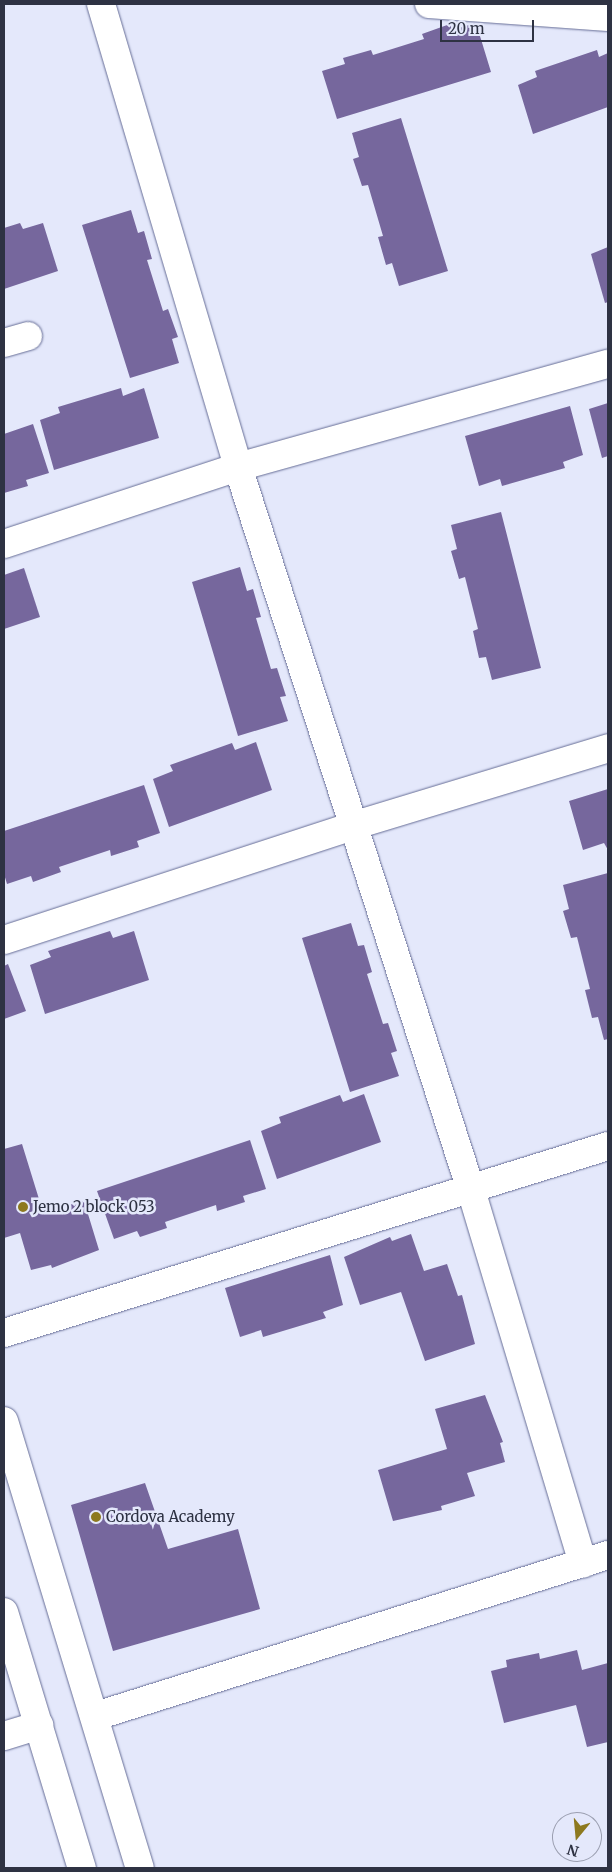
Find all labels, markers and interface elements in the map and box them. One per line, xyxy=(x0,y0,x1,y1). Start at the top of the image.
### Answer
scale bar xyxy=(442,10,536,42)
text: 20 m xyxy=(448,19,485,38)
place label: Jemo 2 block 053 xyxy=(33,1198,155,1216)
marker: Jemo 2 block 053 xyxy=(17,1201,29,1213)
place label: Cordova Academy xyxy=(106,1508,235,1526)
marker: Cordova Academy xyxy=(90,1511,102,1523)
north arrow xyxy=(552,1812,602,1862)
text: N xyxy=(565,1840,581,1861)

